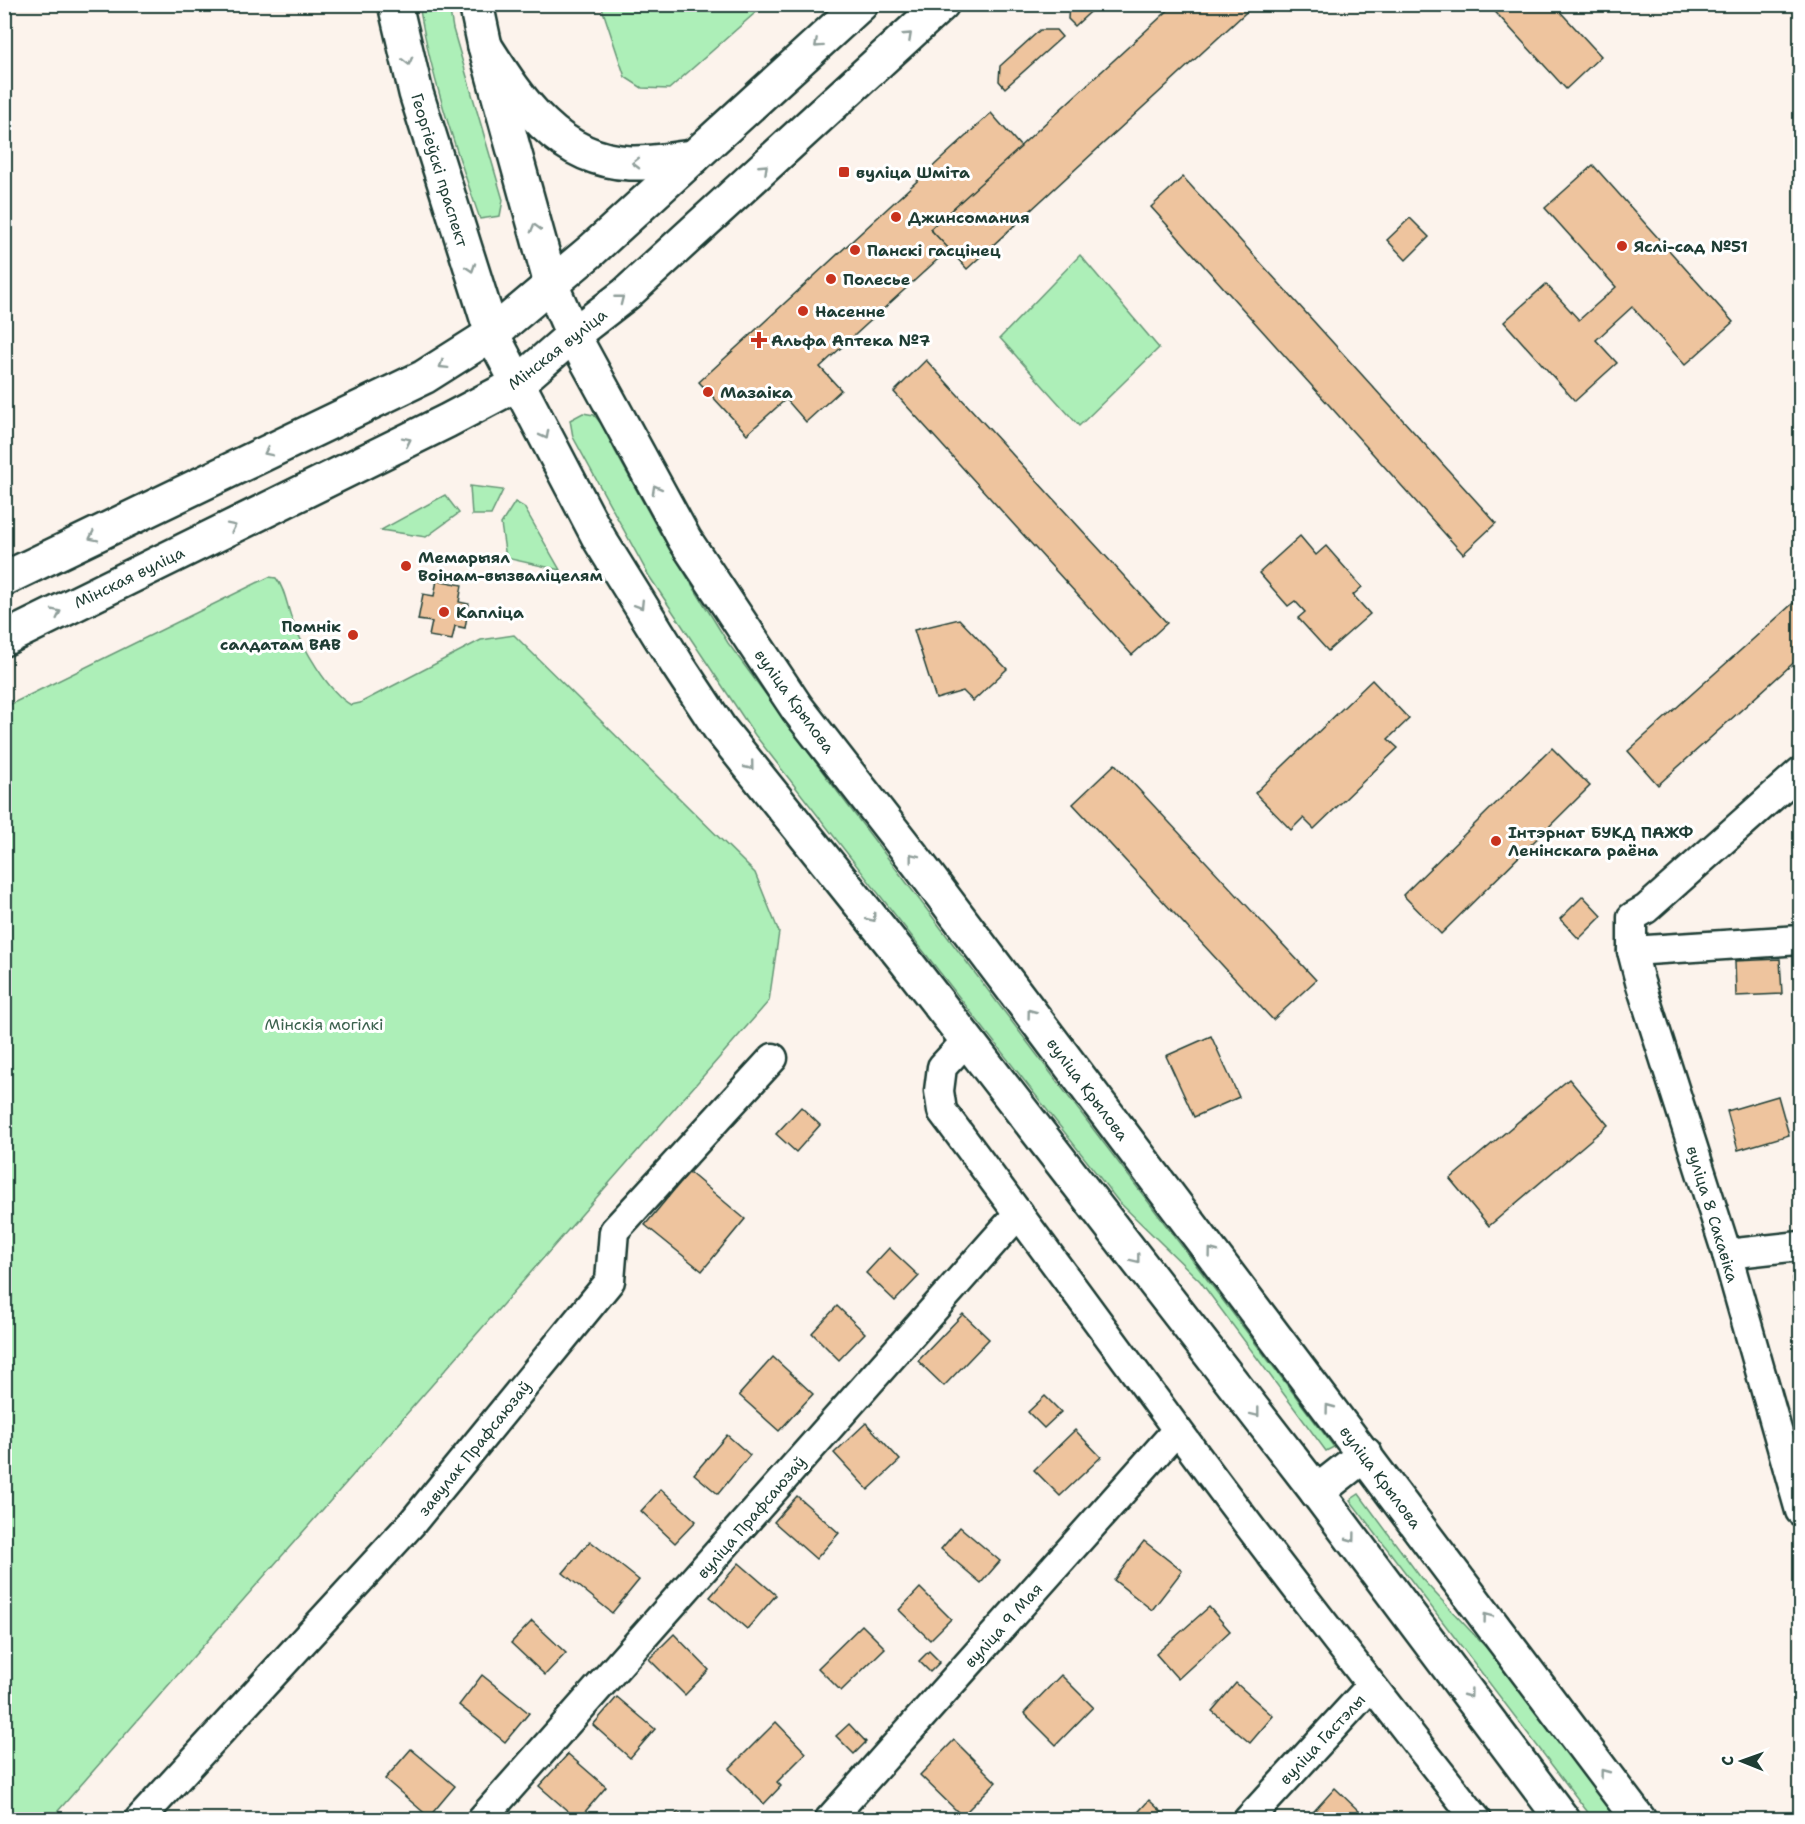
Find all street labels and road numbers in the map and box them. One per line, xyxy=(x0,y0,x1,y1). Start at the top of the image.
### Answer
street label: Георгіеўскі праспект xyxy=(406,91,473,250)
street label: Мінская вуліца xyxy=(503,304,611,395)
street label: Мінская вуліца xyxy=(71,542,188,613)
street label: вуліца Крылова xyxy=(750,645,839,757)
street label: вуліца Крылова xyxy=(1042,1034,1133,1145)
street label: вуліца 8 Сакавіка xyxy=(1682,1143,1743,1285)
street label: завулак Прафсаюзаў xyxy=(413,1376,536,1520)
street label: вуліца Крылова xyxy=(1335,1422,1426,1533)
street label: вуліца Прафсаюзаў xyxy=(692,1452,811,1583)
street label: вуліца 9 Мая xyxy=(960,1578,1047,1672)
street label: вуліца Гастэлы xyxy=(1275,1689,1370,1789)

